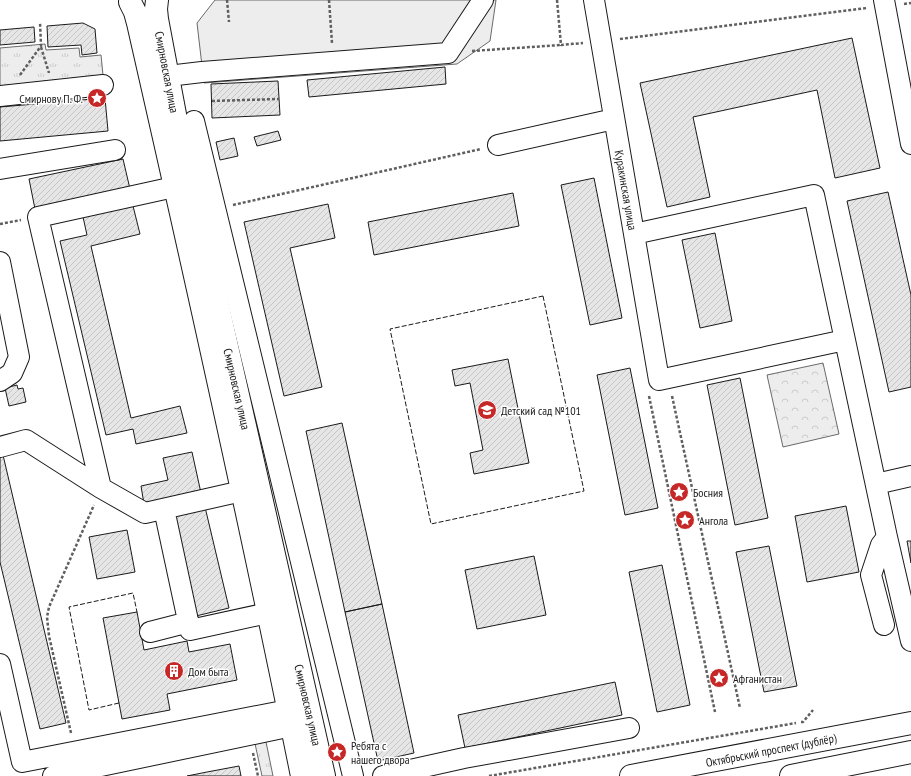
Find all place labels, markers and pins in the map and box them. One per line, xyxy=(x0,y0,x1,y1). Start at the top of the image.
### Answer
place icon: Смирнову П. Ф. xyxy=(86,87,108,109)
place label: Смирнову П. Ф. xyxy=(19,91,83,106)
school or university icon: Детский сад №101 xyxy=(476,399,498,421)
place label: Детский сад №101 xyxy=(501,403,581,418)
place icon: Босния xyxy=(668,481,690,503)
place label: Босния xyxy=(693,485,723,500)
place icon: Ангола xyxy=(674,509,696,531)
place label: Ангола xyxy=(699,513,728,528)
building icon: Дом быта xyxy=(163,660,185,682)
place label: Дом быта xyxy=(188,664,229,679)
place icon: Афганистан xyxy=(708,667,730,689)
place label: Афганистан xyxy=(733,671,782,686)
place label: Ребята с нашего двора xyxy=(351,738,410,767)
place icon: Ребята с нашего двора xyxy=(326,741,348,763)

